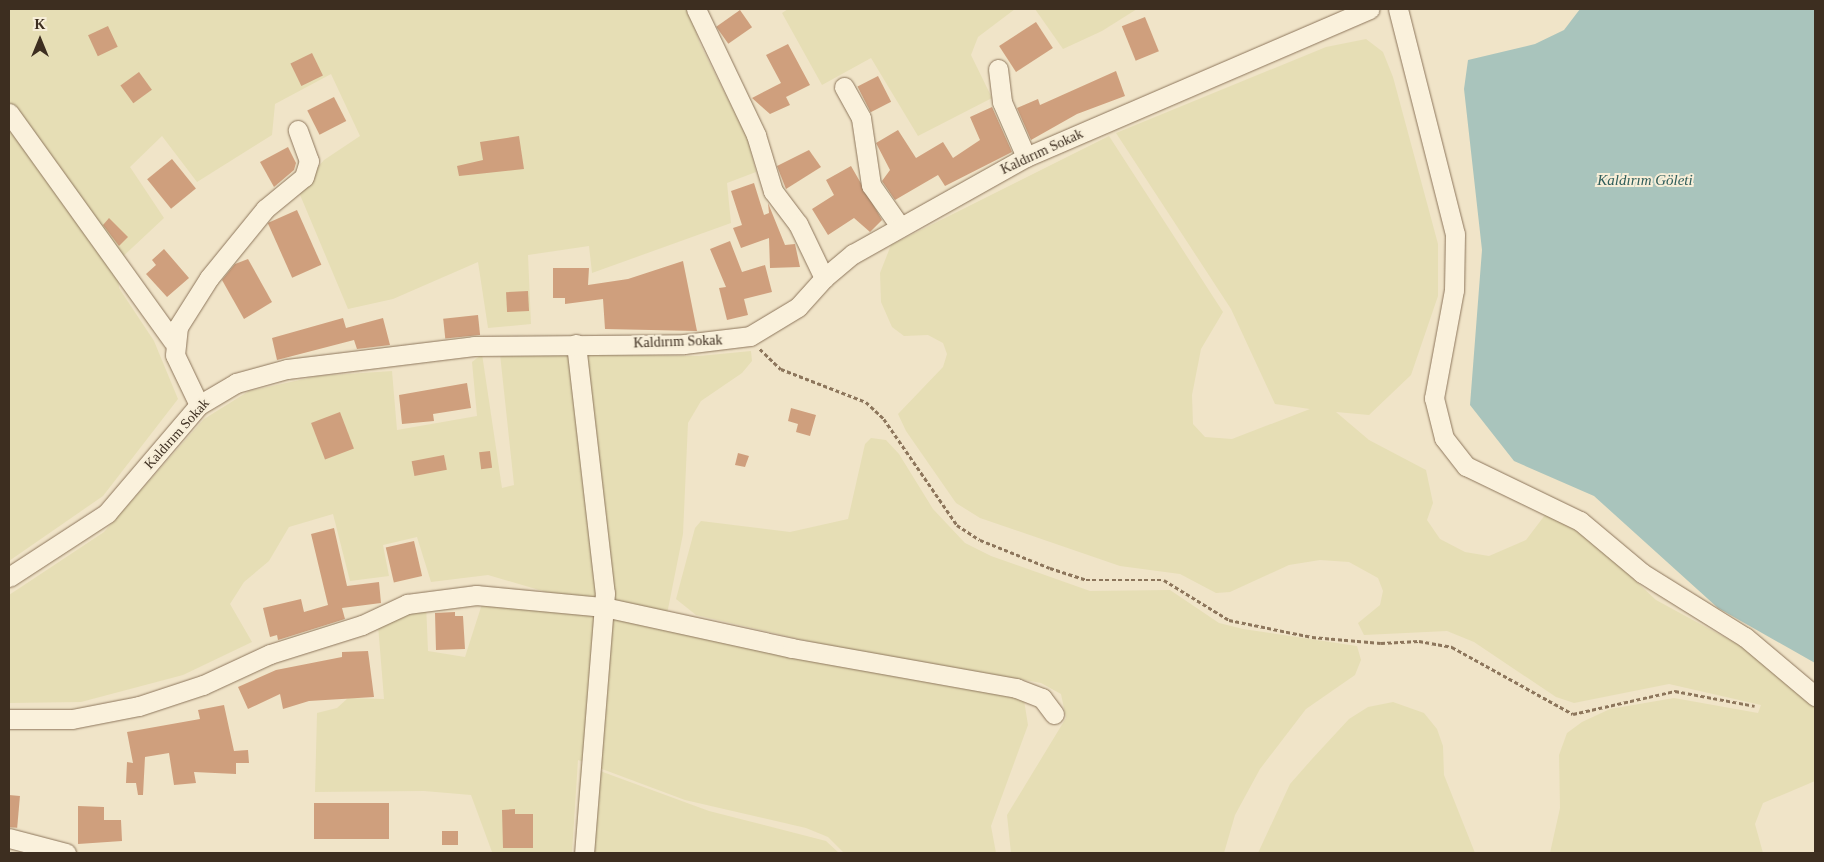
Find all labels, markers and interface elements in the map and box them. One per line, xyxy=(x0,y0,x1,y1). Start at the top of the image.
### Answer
north arrow xyxy=(15,15,65,65)
text: K xyxy=(35,17,45,32)
street label: Kaldırım Sokak xyxy=(998,126,1086,178)
water label: Kaldırım Göleti xyxy=(1597,172,1693,190)
street label: Kaldırım Sokak xyxy=(633,332,723,352)
street label: Kaldırım Sokak xyxy=(141,395,213,473)

